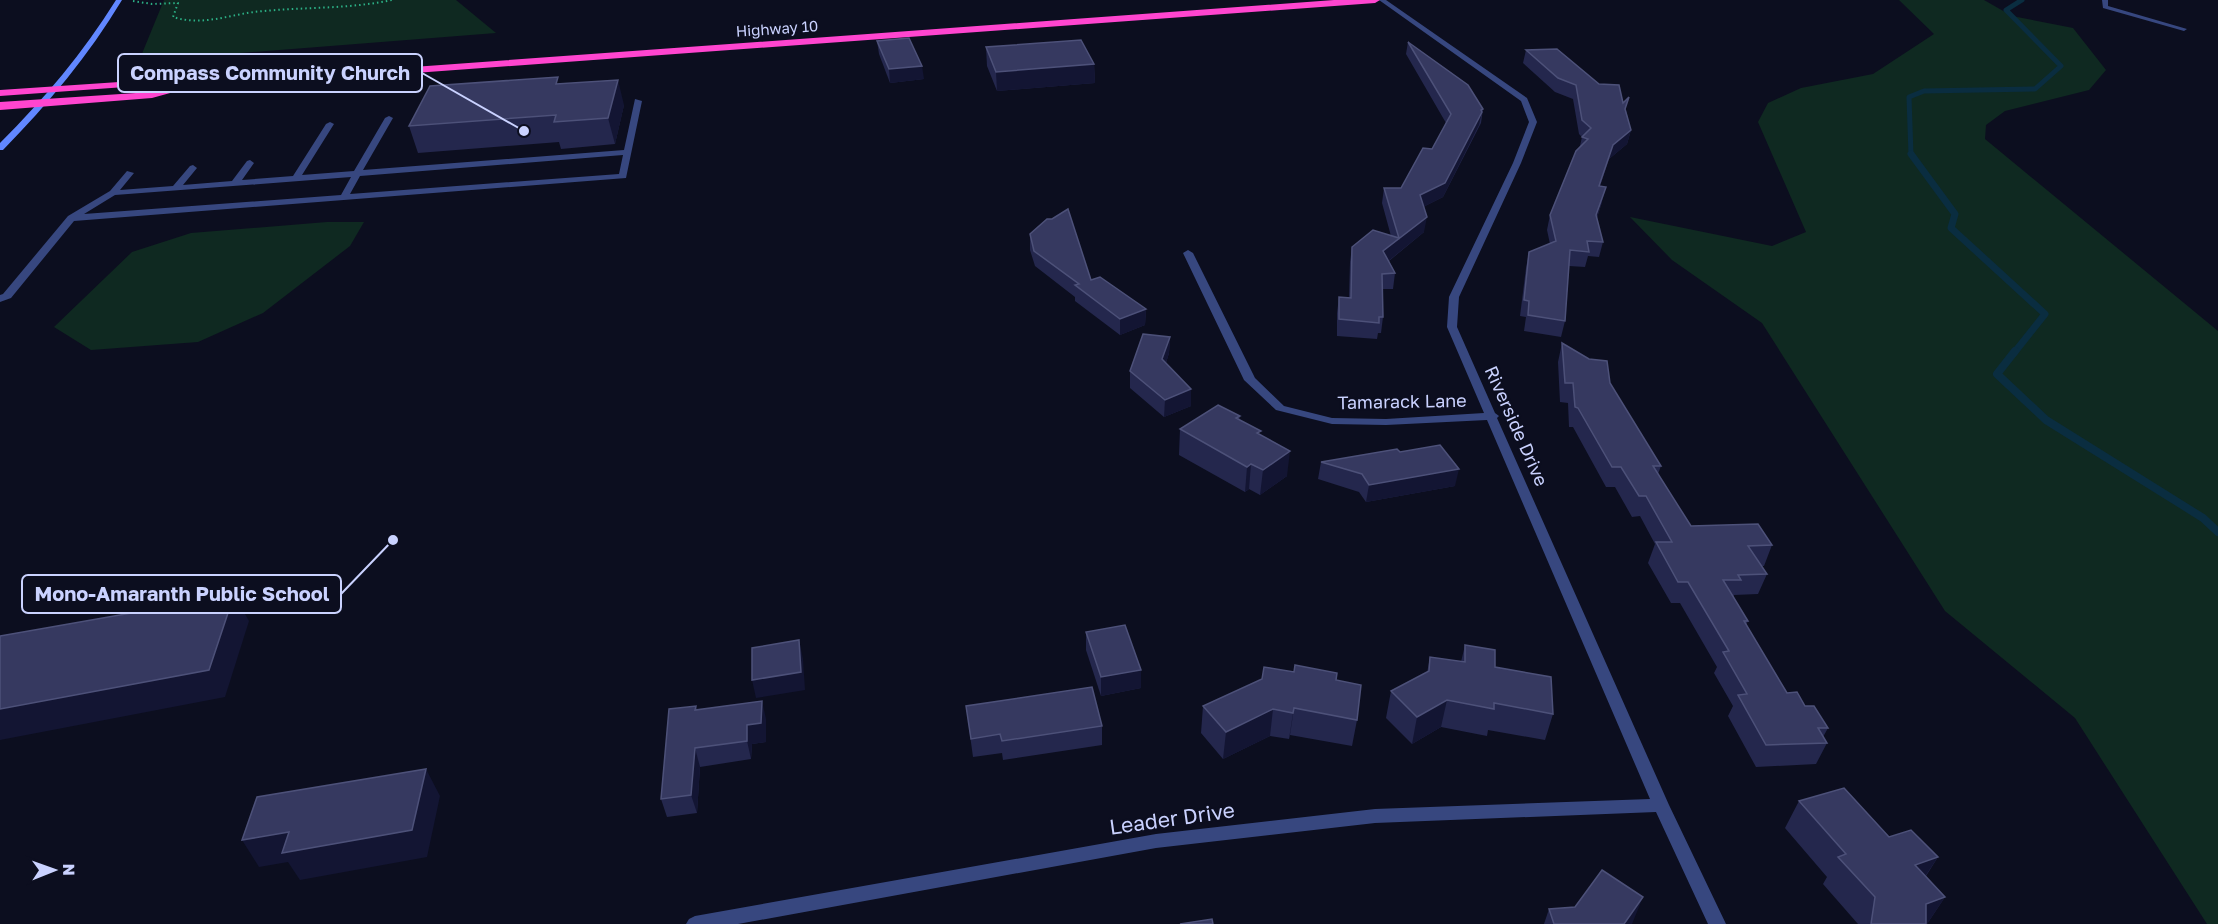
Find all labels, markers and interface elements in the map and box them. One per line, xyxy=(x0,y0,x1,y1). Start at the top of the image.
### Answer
street label: Highway 10 xyxy=(735,16,819,40)
callout: Compass Community Church xyxy=(118,54,422,92)
text: Compass Community Church xyxy=(130,60,410,84)
street label: Riverside Drive xyxy=(1481,362,1553,489)
street label: Tamarack Lane xyxy=(1337,389,1467,413)
callout: Mono-Amaranth Public School xyxy=(22,575,341,613)
text: Mono-Amaranth Public School xyxy=(34,581,330,605)
street label: Leader Drive xyxy=(1107,796,1236,840)
north arrow xyxy=(24,840,84,900)
text: N xyxy=(59,863,79,876)

